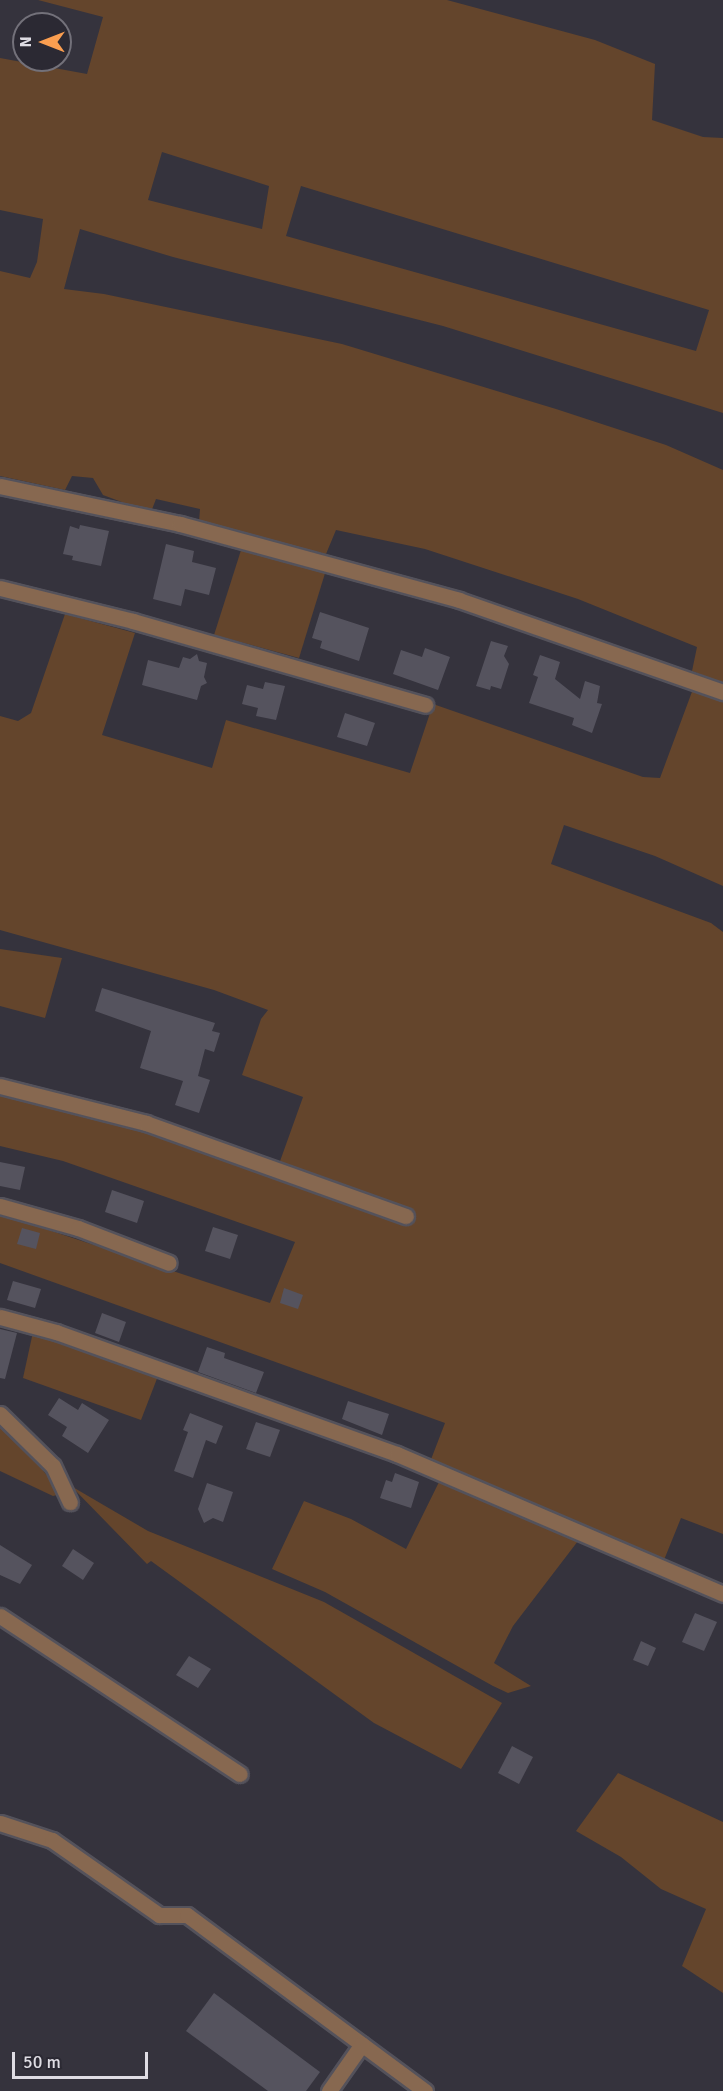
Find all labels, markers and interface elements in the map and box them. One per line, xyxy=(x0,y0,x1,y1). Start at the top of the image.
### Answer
north arrow xyxy=(12,12,72,72)
text: N xyxy=(16,36,36,48)
scale bar xyxy=(15,2040,152,2078)
text: 50 m xyxy=(23,2051,61,2073)

